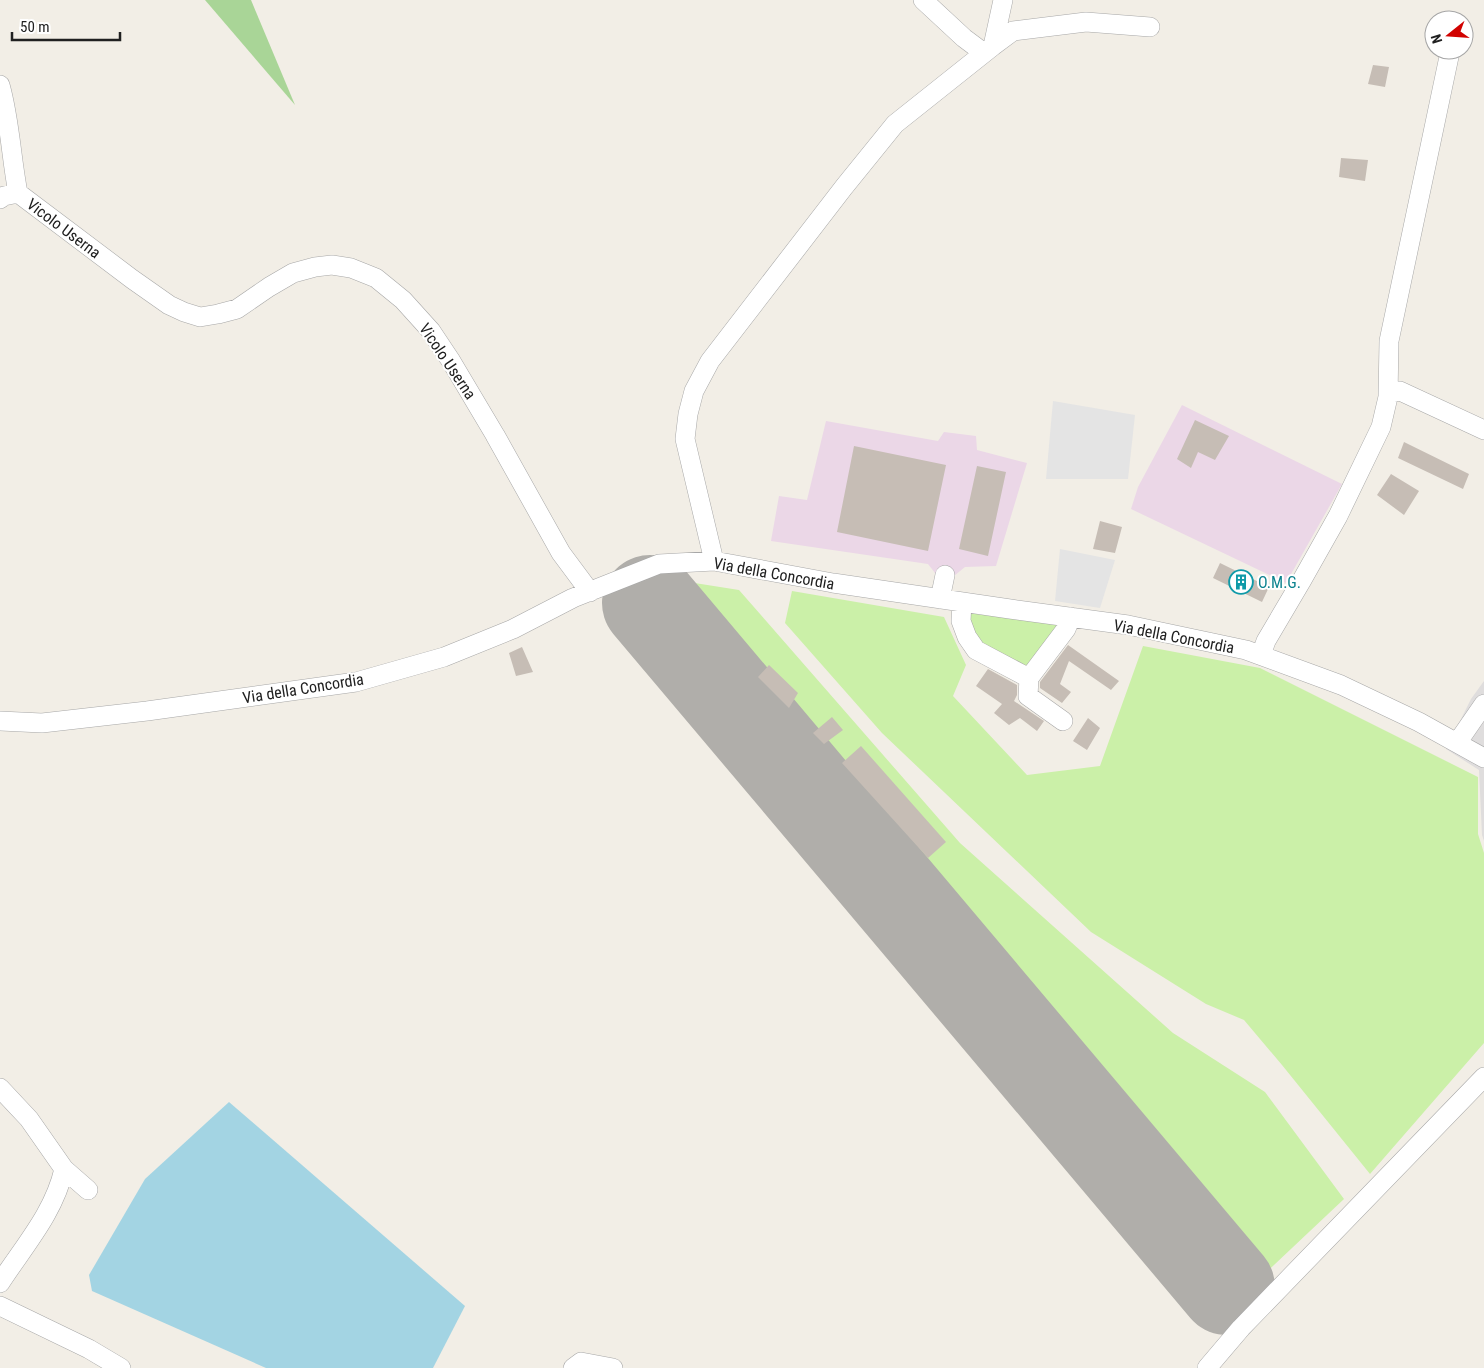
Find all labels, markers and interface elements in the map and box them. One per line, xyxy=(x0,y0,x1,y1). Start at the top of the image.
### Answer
scale bar xyxy=(12,10,120,42)
north arrow xyxy=(1424,10,1474,60)
text: 50 m xyxy=(20,18,50,36)
text: N xyxy=(1428,32,1445,45)
street label: Vicolo Userna xyxy=(23,194,104,262)
street label: Vicolo Userna xyxy=(415,320,480,403)
street label: Via della Concordia xyxy=(712,554,836,593)
building icon: O.M.G. xyxy=(1228,569,1254,595)
place label: O.M.G. xyxy=(1258,573,1301,592)
street label: Via della Concordia xyxy=(1112,615,1236,657)
street label: Via della Concordia xyxy=(241,670,365,707)

